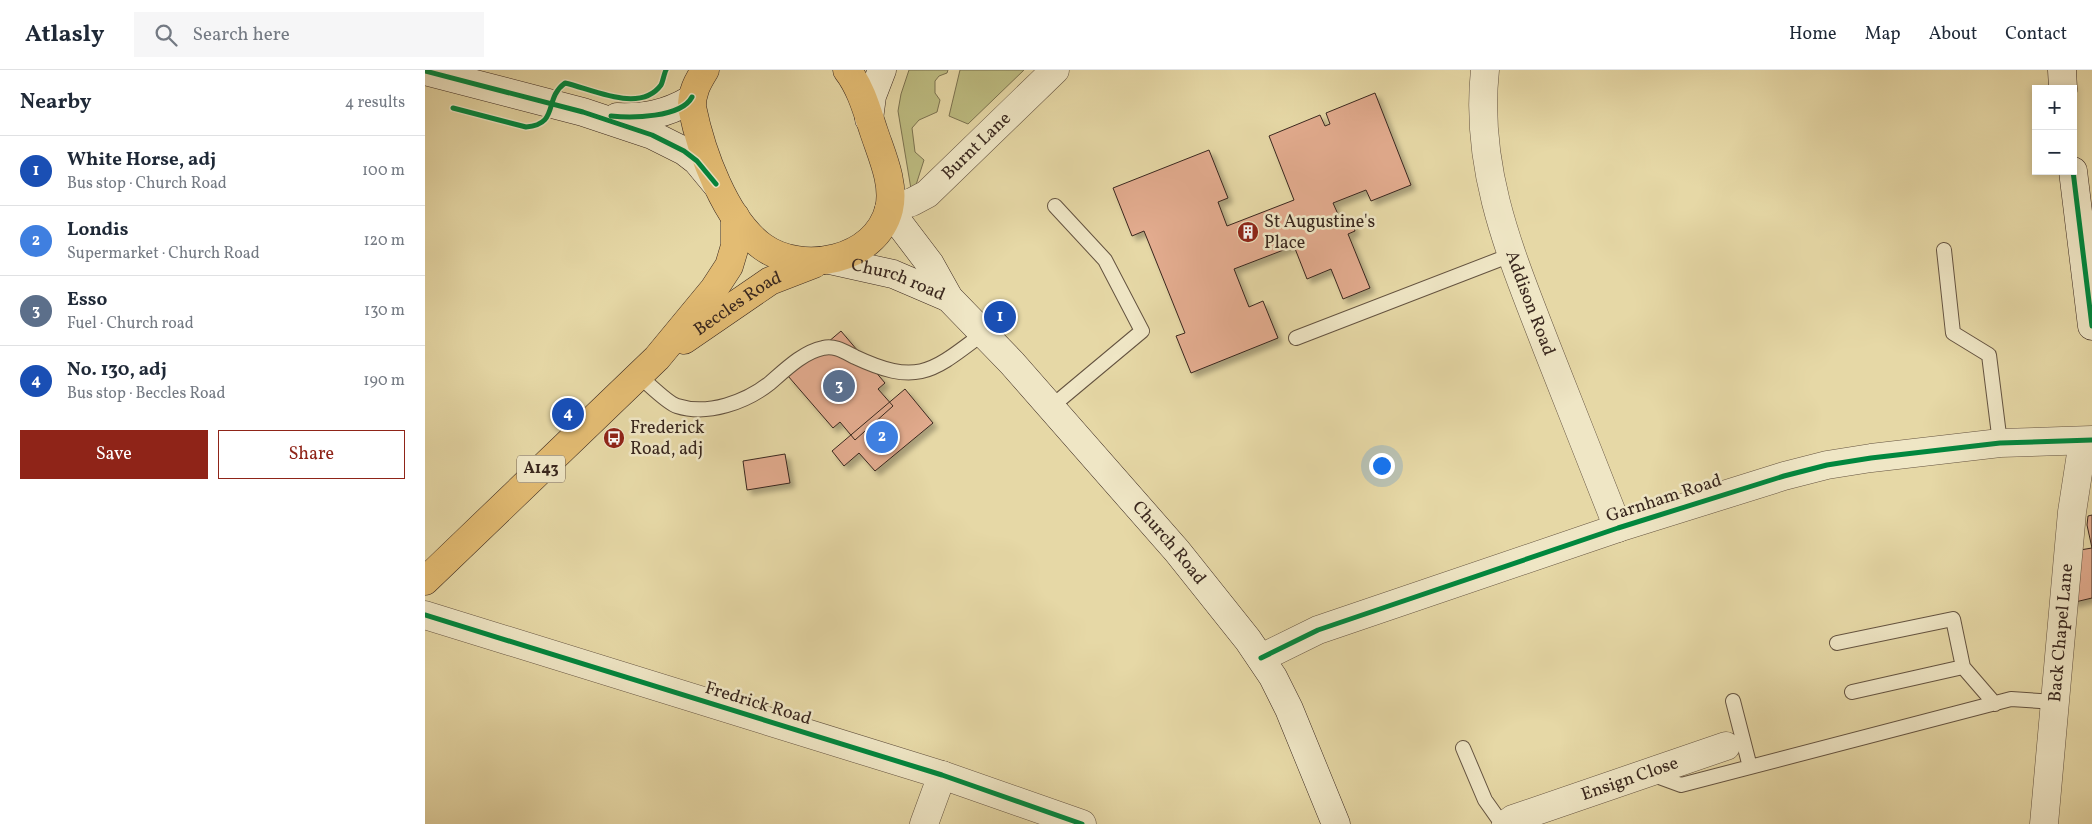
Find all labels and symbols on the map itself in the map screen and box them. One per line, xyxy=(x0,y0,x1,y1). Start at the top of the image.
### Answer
street label: Burnt Lane xyxy=(936,106,1017,186)
place label: St Augustine's Place xyxy=(1264,210,1375,256)
building icon: St Augustine's Place xyxy=(1236,220,1260,244)
street label: Addison Road xyxy=(1499,247,1561,359)
street label: Church road xyxy=(849,253,949,307)
street label: Beccles Road xyxy=(689,265,785,342)
pin: 1 xyxy=(984,298,1016,336)
pin: 3 xyxy=(823,367,855,405)
pin: 4 xyxy=(552,395,584,433)
place label: Frederick Road, adj xyxy=(630,416,705,462)
pin: 2 xyxy=(866,418,898,456)
bus stop icon: Frederick Road, adj xyxy=(602,426,626,450)
your location xyxy=(1369,453,1395,479)
road number: A143 xyxy=(517,456,565,482)
street label: Garnham Road xyxy=(1603,469,1725,529)
street label: Church Road xyxy=(1126,496,1212,590)
street label: Back Chapel Lane xyxy=(2043,562,2080,703)
street label: Fredrick Road xyxy=(702,676,814,732)
street label: Ensign Close xyxy=(1578,751,1682,807)

